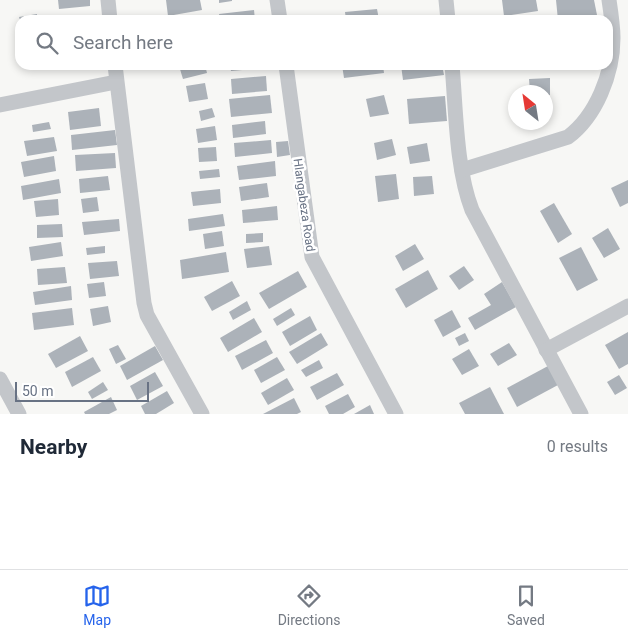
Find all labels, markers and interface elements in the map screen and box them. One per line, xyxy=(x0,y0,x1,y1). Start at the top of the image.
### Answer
search box xyxy=(15,15,613,70)
icon: search xyxy=(33,29,61,57)
text: Search here xyxy=(73,31,173,54)
north arrow xyxy=(508,85,553,130)
street label: Hlangabeza Road xyxy=(291,157,317,253)
scale bar xyxy=(15,379,149,402)
text: 50 m xyxy=(22,383,54,399)
text: Nearby xyxy=(20,435,87,459)
text: 0 results xyxy=(547,437,608,456)
tab: Map xyxy=(83,582,111,628)
tab: Directions xyxy=(278,582,341,628)
tab: Saved xyxy=(507,582,545,628)

